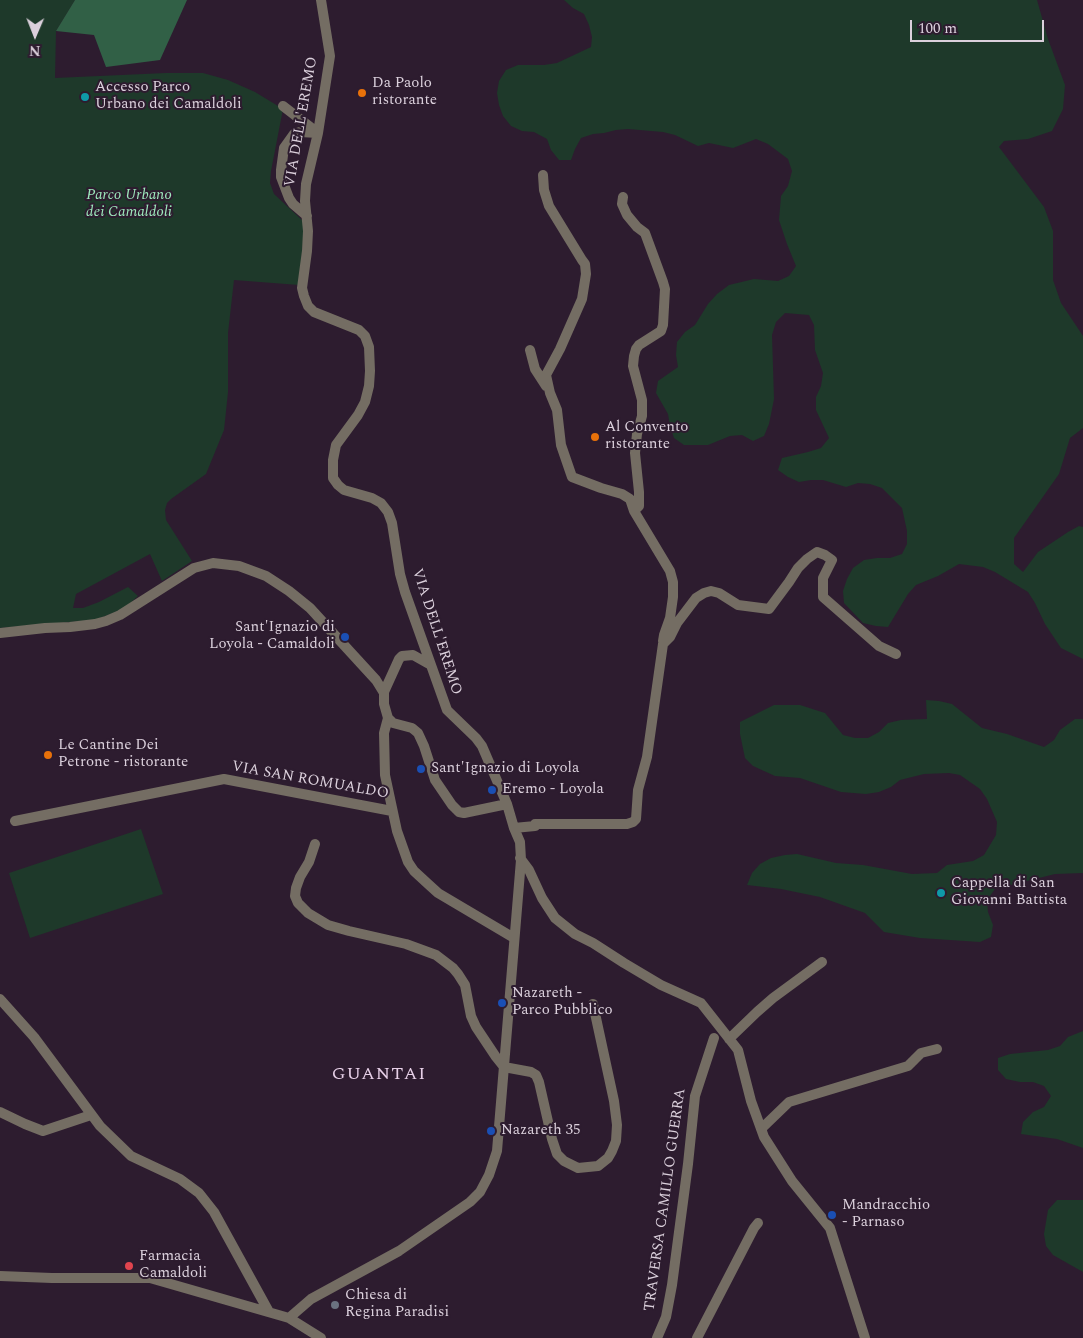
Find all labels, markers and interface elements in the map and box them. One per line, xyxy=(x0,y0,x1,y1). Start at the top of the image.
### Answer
north arrow xyxy=(10,10,60,60)
scale bar xyxy=(913,10,1047,42)
text: 100 m xyxy=(918,17,957,40)
text: N xyxy=(29,40,41,61)
street label: VIA DELL'EREMO xyxy=(282,56,322,188)
place label: Da Paolo ristorante xyxy=(372,75,437,110)
place label: Accesso Parco Urbano dei Camaldoli xyxy=(95,79,242,114)
marker: Da Paolo ristorante xyxy=(356,87,368,99)
marker: Accesso Parco Urbano dei Camaldoli xyxy=(79,91,91,103)
park label: Parco Urbano dei Camaldoli xyxy=(86,187,172,222)
place label: Al Convento ristorante xyxy=(605,419,688,454)
marker: Al Convento ristorante xyxy=(589,431,601,443)
street label: VIA DELL'EREMO xyxy=(407,567,465,697)
place label: Sant'Ignazio di Loyola - Camaldoli xyxy=(209,619,335,654)
marker: Sant'Ignazio di Loyola - Camaldoli xyxy=(339,631,351,643)
place label: Le Cantine Dei Petrone - ristorante xyxy=(58,737,188,772)
marker: Le Cantine Dei Petrone - ristorante xyxy=(42,749,54,761)
street label: VIA SAN ROMUALDO xyxy=(230,758,390,804)
place label: Sant'Ignazio di Loyola xyxy=(431,760,579,778)
marker: Sant'Ignazio di Loyola xyxy=(415,763,427,775)
place label: Eremo - Loyola xyxy=(502,781,604,799)
marker: Eremo - Loyola xyxy=(486,784,498,796)
place label: Cappella di San Giovanni Battista xyxy=(951,875,1067,910)
marker: Cappella di San Giovanni Battista xyxy=(935,887,947,899)
place label: Nazareth - Parco Pubblico xyxy=(512,985,613,1020)
marker: Nazareth - Parco Pubblico xyxy=(496,997,508,1009)
district label: GUANTAI xyxy=(331,1064,427,1086)
street label: TRAVERSA CAMILLO GUERRA xyxy=(641,1087,691,1313)
place label: Nazareth 35 xyxy=(501,1122,581,1140)
marker: Nazareth 35 xyxy=(485,1125,497,1137)
place label: Mandracchio - Parnaso xyxy=(842,1197,930,1232)
marker: Mandracchio - Parnaso xyxy=(826,1209,838,1221)
place label: Farmacia Camaldoli xyxy=(139,1248,207,1283)
marker: Farmacia Camaldoli xyxy=(123,1260,135,1272)
place label: Chiesa di Regina Paradisi xyxy=(345,1287,449,1322)
marker: Chiesa di Regina Paradisi xyxy=(329,1299,341,1311)

